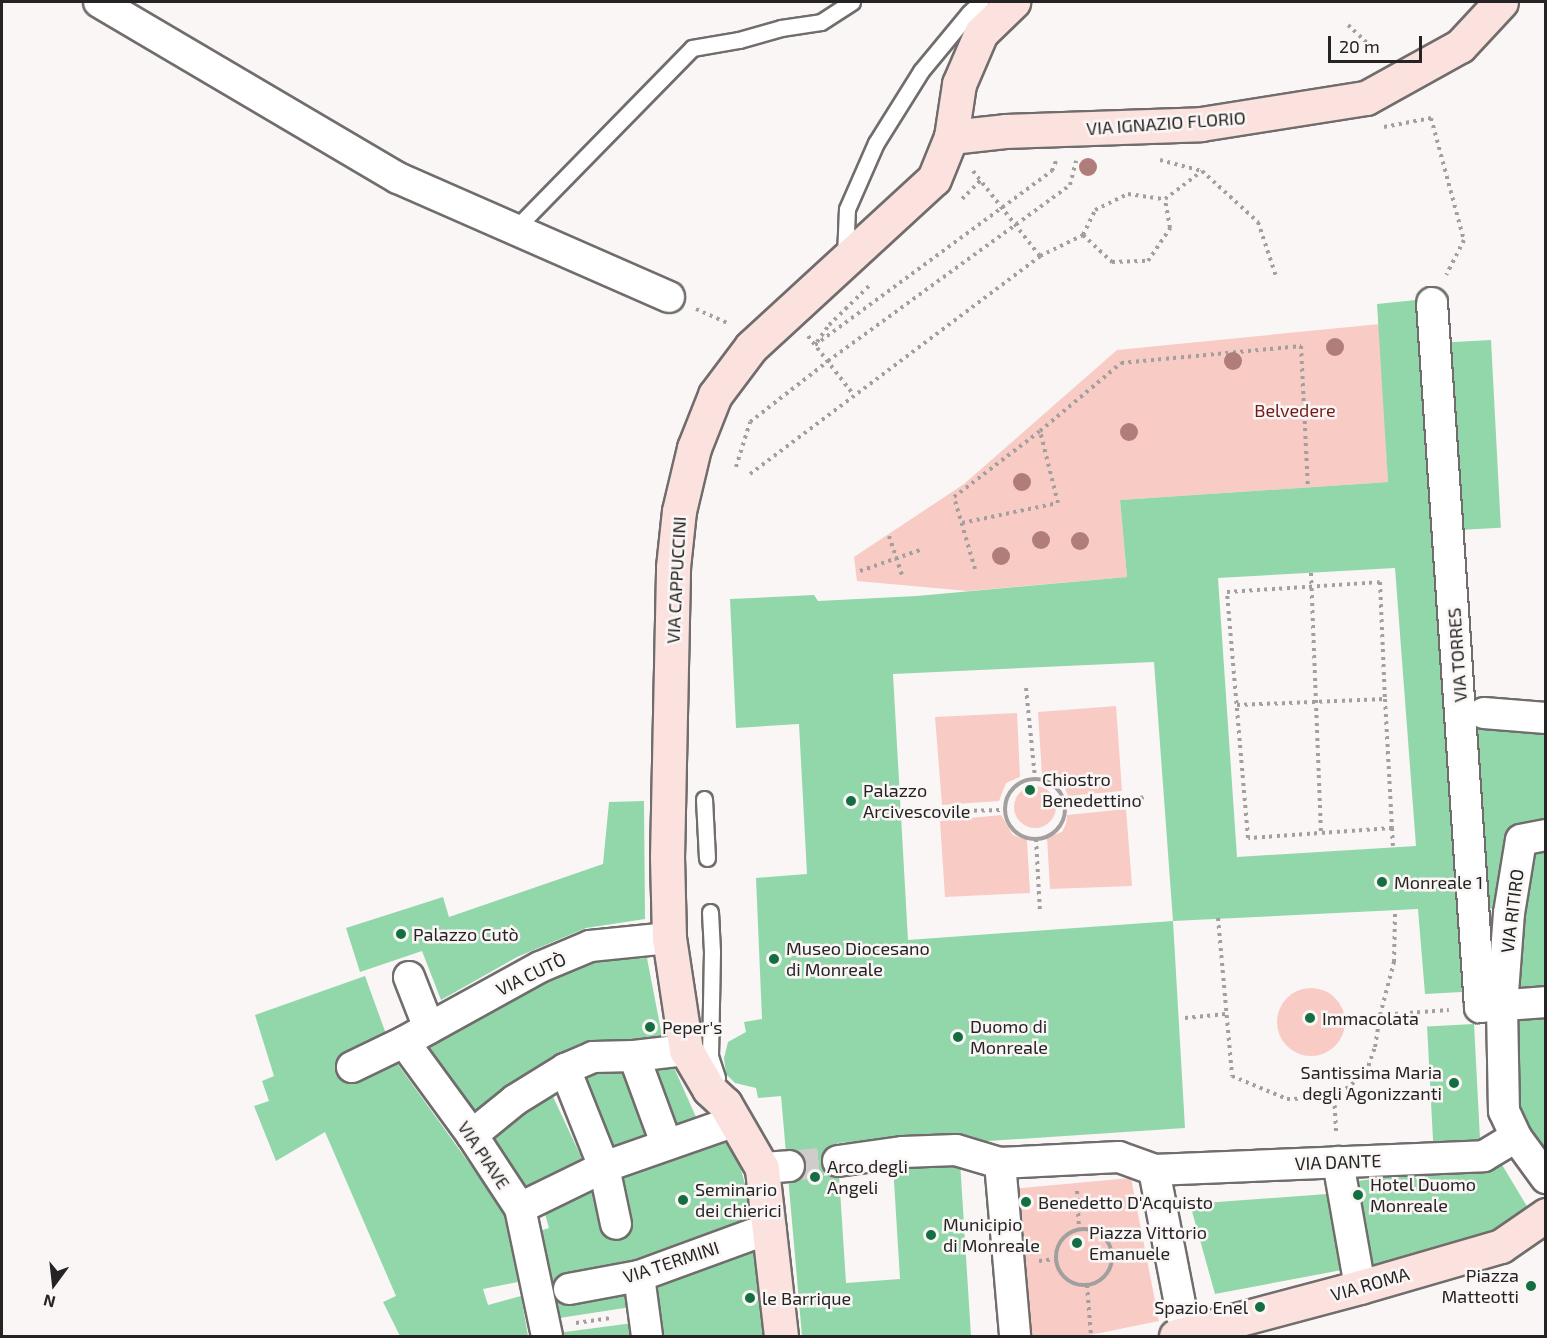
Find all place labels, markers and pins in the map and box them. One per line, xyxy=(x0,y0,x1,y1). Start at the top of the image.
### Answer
place label: Chiostro Benedettino xyxy=(1042,769,1142,812)
place label: Palazzo Arcivescovile xyxy=(863,780,970,822)
marker: Chiostro Benedettino xyxy=(1023,783,1037,797)
marker: Palazzo Arcivescovile xyxy=(844,794,858,808)
place label: Monreale 1 xyxy=(1394,871,1483,893)
marker: Monreale 1 xyxy=(1375,875,1389,889)
place label: Palazzo Cutò xyxy=(413,923,519,945)
marker: Palazzo Cutò xyxy=(394,927,408,941)
place label: Museo Diocesano di Monreale xyxy=(786,938,930,980)
marker: Museo Diocesano di Monreale xyxy=(767,952,781,966)
place label: Immacolata xyxy=(1322,1007,1419,1029)
marker: Immacolata xyxy=(1303,1011,1317,1025)
place label: Peper's xyxy=(662,1016,722,1038)
place label: Duomo di Monreale xyxy=(970,1016,1048,1058)
marker: Peper's xyxy=(643,1020,657,1034)
marker: Duomo di Monreale xyxy=(951,1030,965,1044)
place label: Santissima Maria degli Agonizzanti xyxy=(1301,1062,1442,1104)
marker: Santissima Maria degli Agonizzanti xyxy=(1447,1076,1461,1090)
place label: Arco degli Angeli xyxy=(827,1156,908,1198)
marker: Arco degli Angeli xyxy=(808,1170,822,1184)
place label: Hotel Duomo Monreale xyxy=(1370,1174,1477,1216)
place label: Seminario dei chierici xyxy=(695,1179,782,1222)
marker: Hotel Duomo Monreale xyxy=(1351,1188,1365,1202)
place label: Benedetto D'Acquisto xyxy=(1038,1191,1213,1213)
marker: Seminario dei chierici xyxy=(676,1193,690,1207)
marker: Benedetto D'Acquisto xyxy=(1019,1195,1033,1209)
place label: Municipio di Monreale xyxy=(943,1214,1040,1256)
place label: Piazza Vittorio Emanuele xyxy=(1089,1222,1207,1264)
marker: Municipio di Monreale xyxy=(924,1228,938,1242)
marker: Piazza Vittorio Emanuele xyxy=(1070,1236,1084,1250)
place label: Piazza Matteotti xyxy=(1442,1265,1519,1308)
marker: Piazza Matteotti xyxy=(1524,1279,1538,1293)
place label: le Barrique xyxy=(762,1287,851,1309)
marker: le Barrique xyxy=(743,1291,757,1305)
place label: Spazio Enel xyxy=(1154,1296,1248,1318)
marker: Spazio Enel xyxy=(1253,1300,1267,1314)

